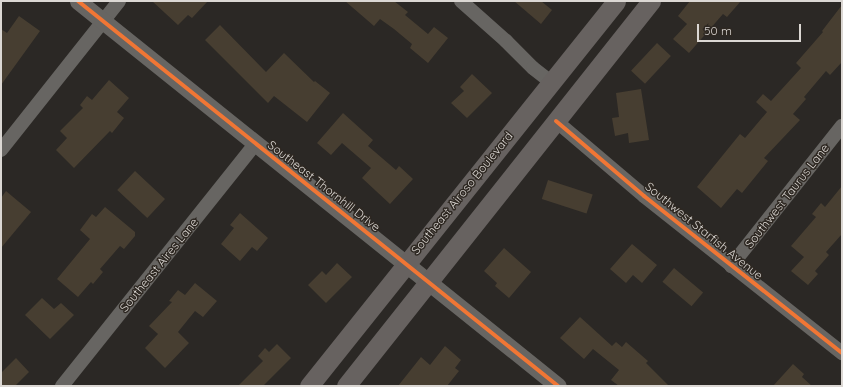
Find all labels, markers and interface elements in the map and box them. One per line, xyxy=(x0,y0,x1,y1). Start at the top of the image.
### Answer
scale bar xyxy=(699,16,803,42)
text: 50 m xyxy=(704,23,732,38)
street label: Southeast Airoso Boulevard xyxy=(408,129,516,257)
street label: Southeast Thornhill Drive xyxy=(265,138,383,234)
street label: Southwest Taurus Lane xyxy=(742,141,832,251)
street label: Southwest Starfish Avenue xyxy=(642,179,766,283)
street label: Southeast Aires Lane xyxy=(117,215,201,315)

